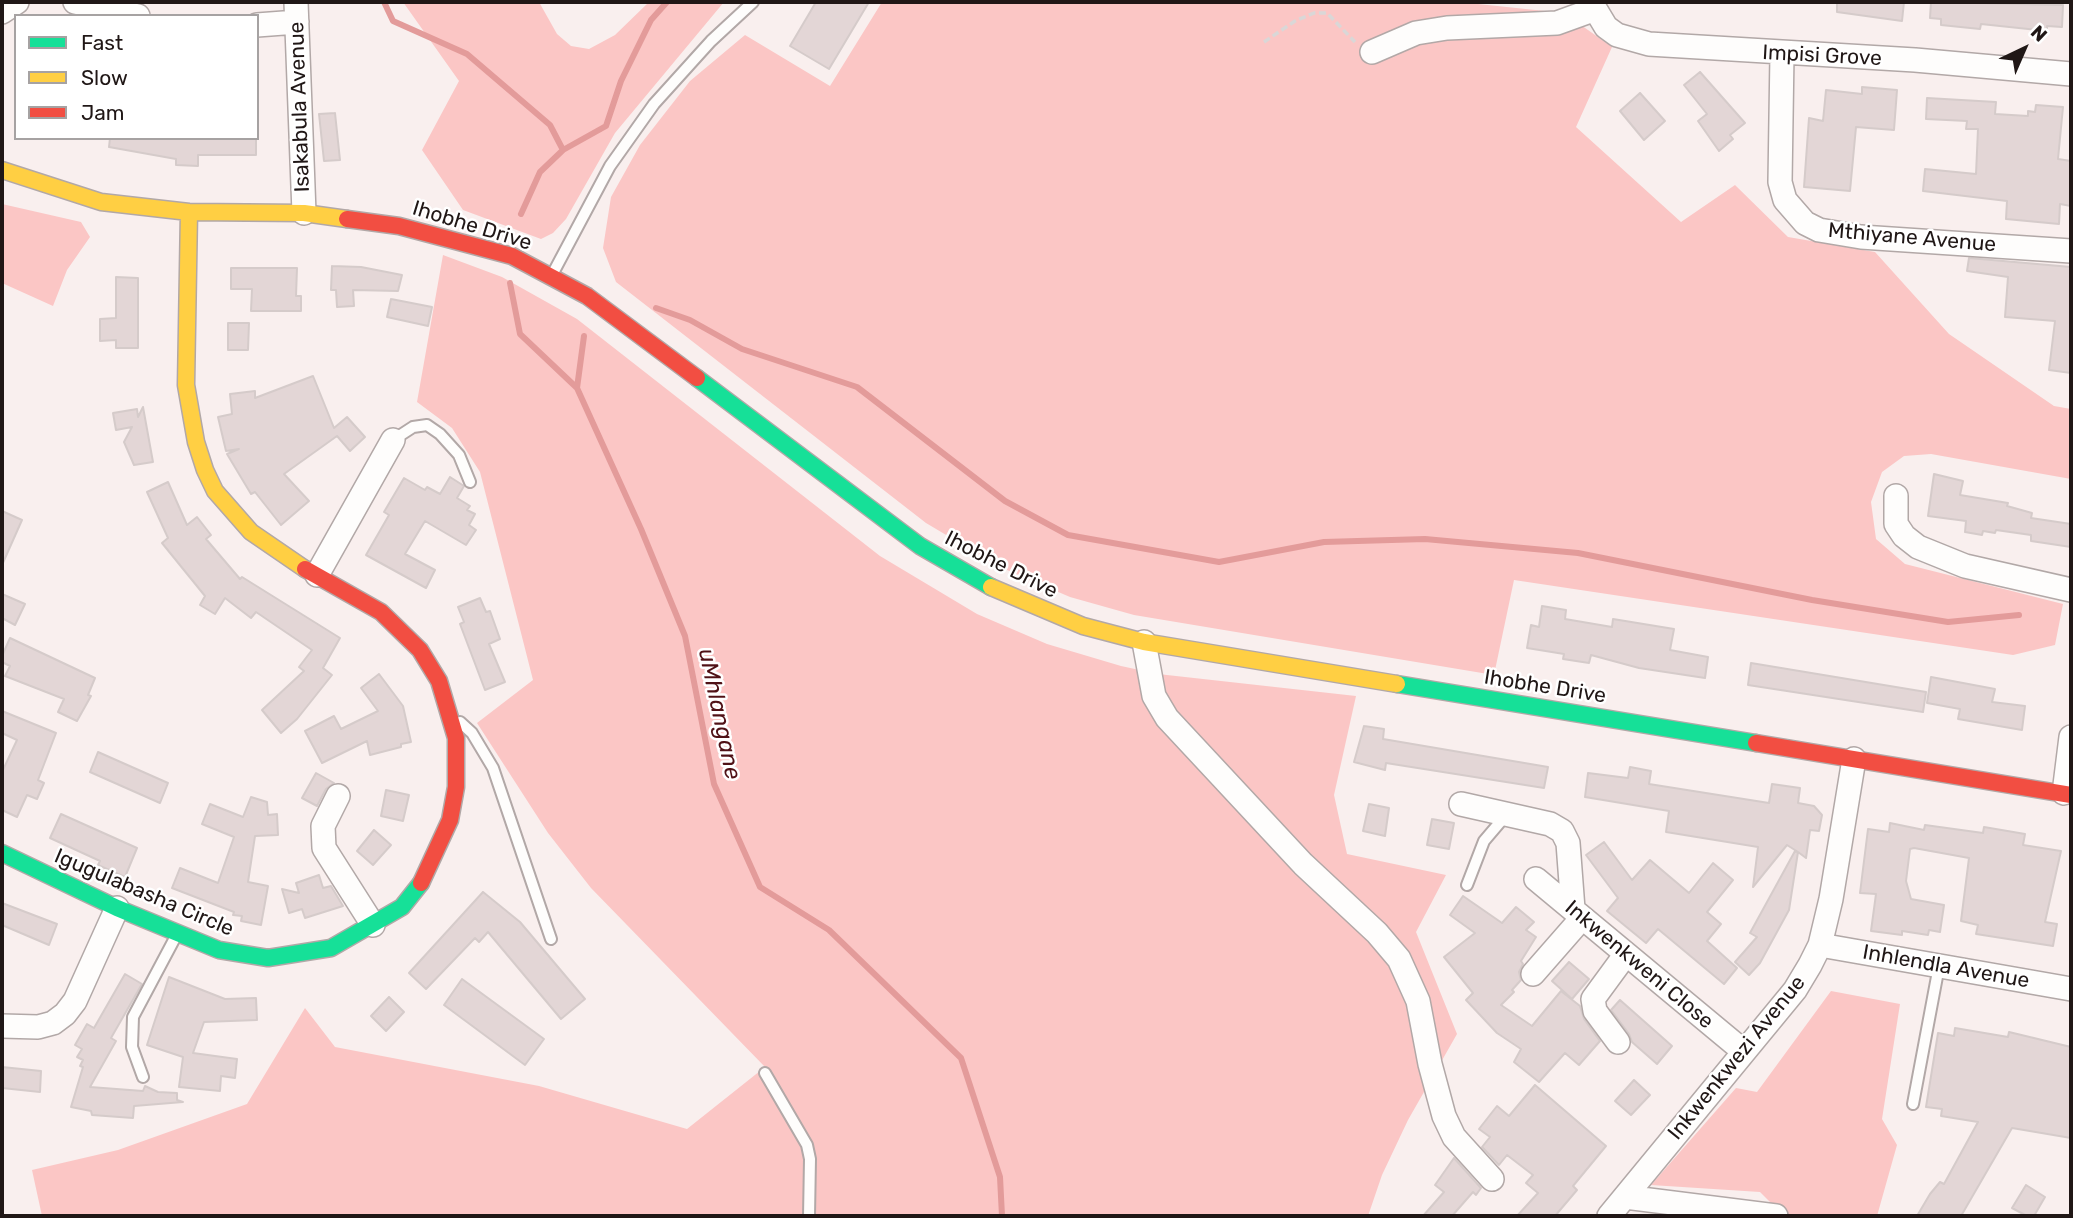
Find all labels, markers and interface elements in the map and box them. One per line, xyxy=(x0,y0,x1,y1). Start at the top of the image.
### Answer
legend xyxy=(14,14,259,140)
north arrow xyxy=(1989,14,2059,84)
street label: Isakabula Avenue xyxy=(284,21,316,193)
text: N xyxy=(2026,21,2052,47)
text: Fast xyxy=(81,30,123,55)
street label: Impisi Grove xyxy=(1762,40,1882,72)
text: Slow xyxy=(81,65,128,90)
text: Jam xyxy=(81,100,125,125)
street label: Ihobhe Drive xyxy=(409,196,535,256)
street label: Mthiyane Avenue xyxy=(1827,218,1997,258)
street label: Ihobhe Drive xyxy=(940,526,1062,604)
water label: uMhlangane xyxy=(692,646,746,782)
street label: Ihobhe Drive xyxy=(1482,665,1608,709)
street label: Igugulabasha Circle xyxy=(51,844,237,942)
street label: Inkwenkweni Close xyxy=(1560,896,1718,1034)
street label: Inhlendla Avenue xyxy=(1861,940,2031,994)
street label: Inkwenkwezi Avenue xyxy=(1663,971,1811,1145)

